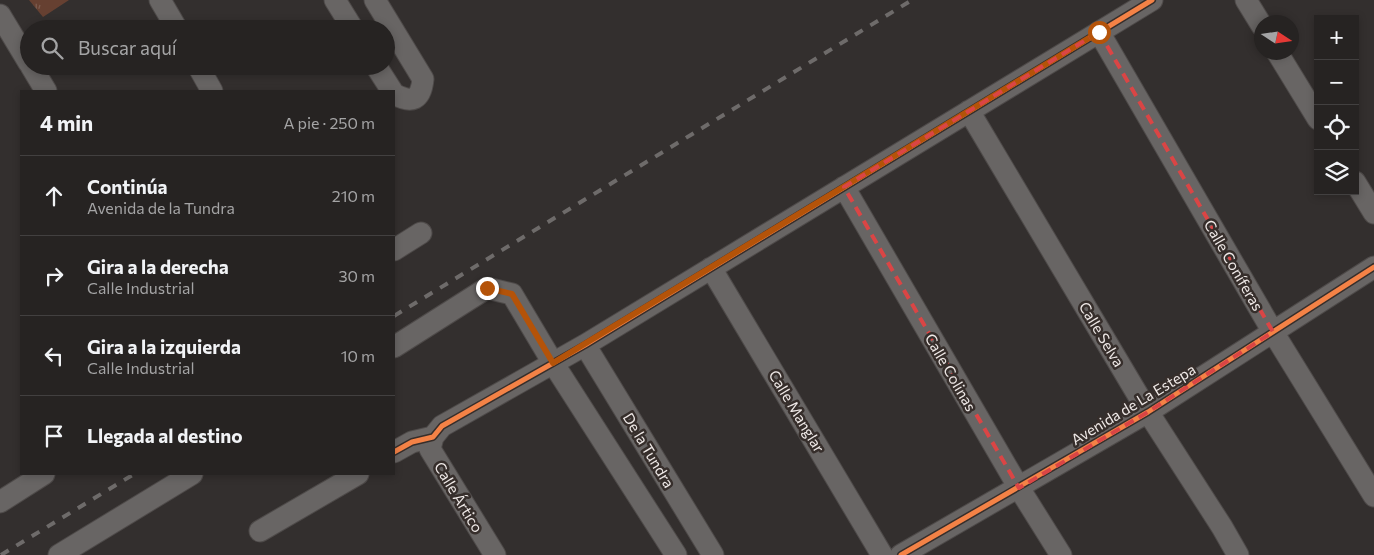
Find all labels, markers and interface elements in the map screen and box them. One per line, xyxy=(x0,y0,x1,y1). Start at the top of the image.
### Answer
north arrow xyxy=(1254,15,1299,60)
map controls xyxy=(1314,15,1359,195)
button: + xyxy=(1314,15,1359,60)
search box xyxy=(20,20,395,75)
route start xyxy=(1088,21,1111,44)
icon: search xyxy=(38,34,66,62)
text: Buscar aquí xyxy=(78,36,177,59)
button: − xyxy=(1314,60,1359,105)
button: locate xyxy=(1314,105,1359,150)
text: 4 min xyxy=(40,110,93,135)
text: A pie · 250 m xyxy=(283,113,375,132)
button: layers xyxy=(1314,150,1359,195)
text: Continúa xyxy=(87,175,168,198)
icon: ahead xyxy=(40,182,68,210)
text: 210 m xyxy=(332,186,375,205)
text: Avenida de la Tundra xyxy=(87,198,235,217)
street label: Calle Coníferas xyxy=(1201,216,1267,314)
text: Gira a la derecha xyxy=(87,255,229,278)
icon: right xyxy=(40,262,68,290)
text: 30 m xyxy=(338,266,375,285)
route end xyxy=(476,277,499,300)
text: Calle Industrial xyxy=(87,278,195,297)
street label: Calle Selva xyxy=(1076,298,1128,370)
street label: Calle Colinas xyxy=(922,330,981,414)
text: Gira a la izquierda xyxy=(87,335,241,358)
icon: left xyxy=(40,342,68,370)
text: 10 m xyxy=(341,346,375,365)
text: Calle Industrial xyxy=(87,358,195,377)
street label: Avenida de La Estepa xyxy=(1067,360,1199,448)
street label: Calle Manglar xyxy=(765,367,829,455)
street label: De la Tundra xyxy=(620,409,678,491)
icon: arrive xyxy=(40,422,68,450)
text: Llegada al destino xyxy=(87,424,243,447)
street label: Calle Ártico xyxy=(431,458,488,536)

